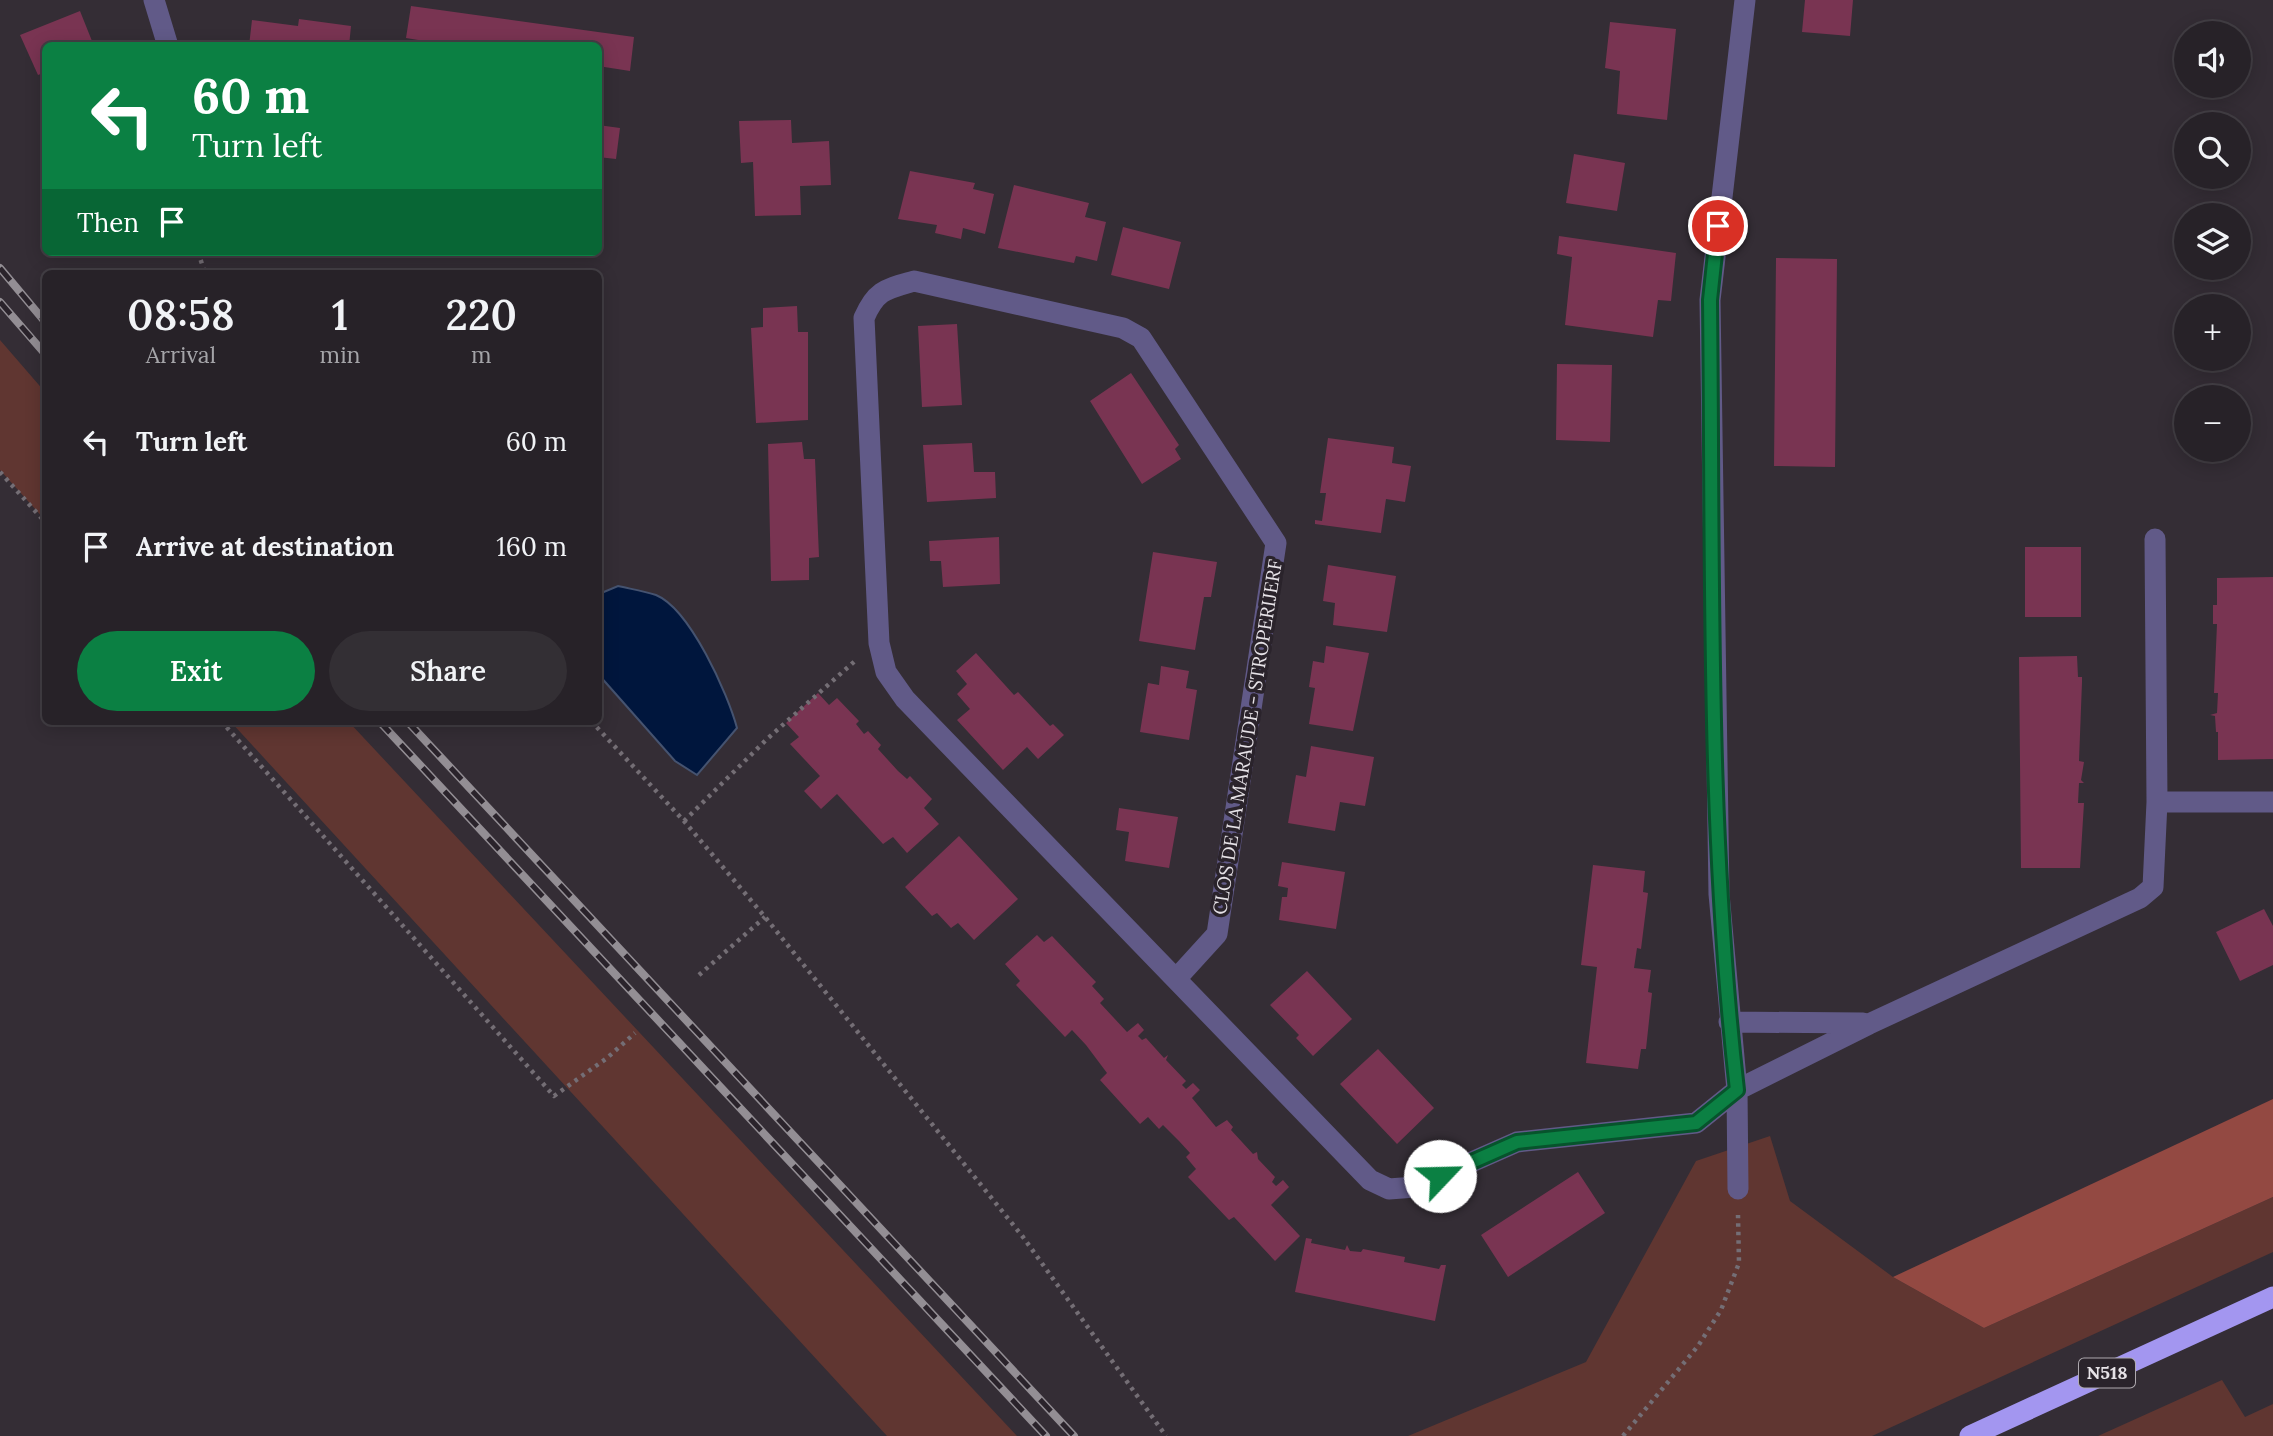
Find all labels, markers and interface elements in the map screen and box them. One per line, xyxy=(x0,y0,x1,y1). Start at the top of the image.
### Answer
map controls xyxy=(2174,21,2251,462)
button: sound xyxy=(2174,21,2251,98)
text: 60 m xyxy=(192,64,309,126)
icon: left xyxy=(77,70,168,161)
button: search xyxy=(2174,112,2251,189)
text: Turn left xyxy=(192,125,322,166)
pin xyxy=(1688,196,1748,256)
icon: arrive xyxy=(153,203,191,241)
button: layers xyxy=(2174,203,2251,280)
text: Then xyxy=(77,206,139,239)
icon: arrive xyxy=(1699,207,1737,245)
text: 08:58 xyxy=(127,288,235,342)
text: 1 xyxy=(332,288,348,342)
text: 220 xyxy=(446,288,517,342)
button: + xyxy=(2174,294,2251,371)
text: Arrival xyxy=(146,340,216,369)
text: min xyxy=(320,340,361,369)
text: m xyxy=(471,340,492,369)
button: − xyxy=(2174,385,2251,462)
icon: left xyxy=(77,423,115,461)
text: Turn left xyxy=(136,425,247,458)
text: 60 m xyxy=(506,425,567,458)
icon: arrive xyxy=(77,528,115,566)
text: Arrive at destination xyxy=(136,530,394,563)
text: 160 m xyxy=(496,530,567,563)
street label: CLOS DE LA MARAUDE - STROPERIJERF xyxy=(1207,558,1287,916)
button: Exit xyxy=(77,631,315,711)
button: Share xyxy=(329,631,567,711)
position arrow xyxy=(1403,1139,1477,1213)
road number: N518 xyxy=(2079,1358,2135,1388)

